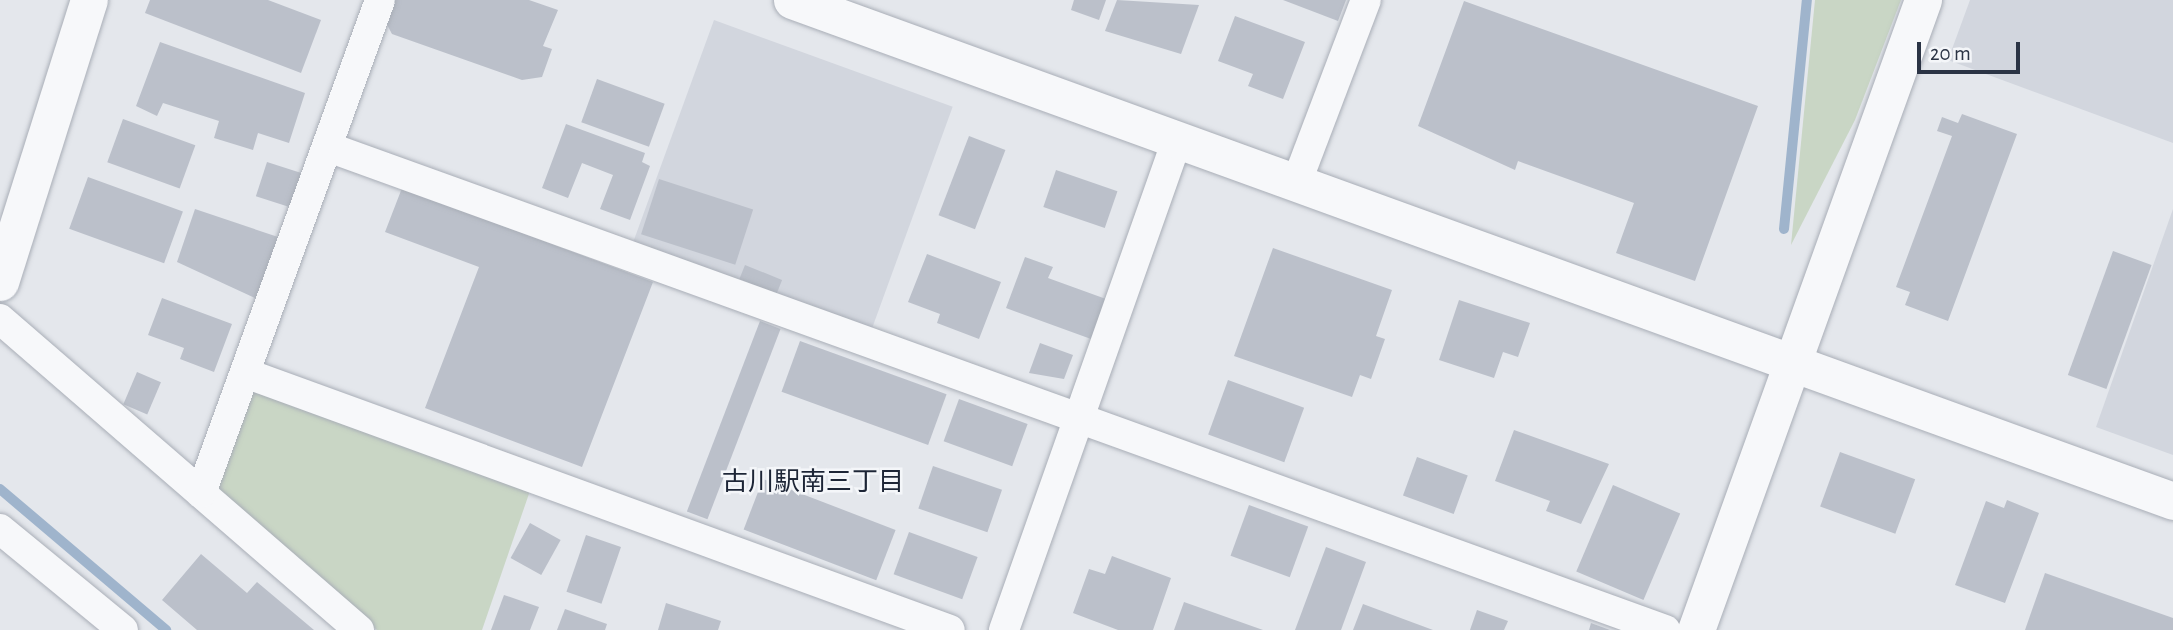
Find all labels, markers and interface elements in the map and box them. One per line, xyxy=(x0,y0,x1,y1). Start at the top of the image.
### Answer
scale bar xyxy=(1921,28,2024,72)
text: 20 m xyxy=(1930,43,1971,64)
district label: 古川駅南三丁目 xyxy=(722,467,904,499)

